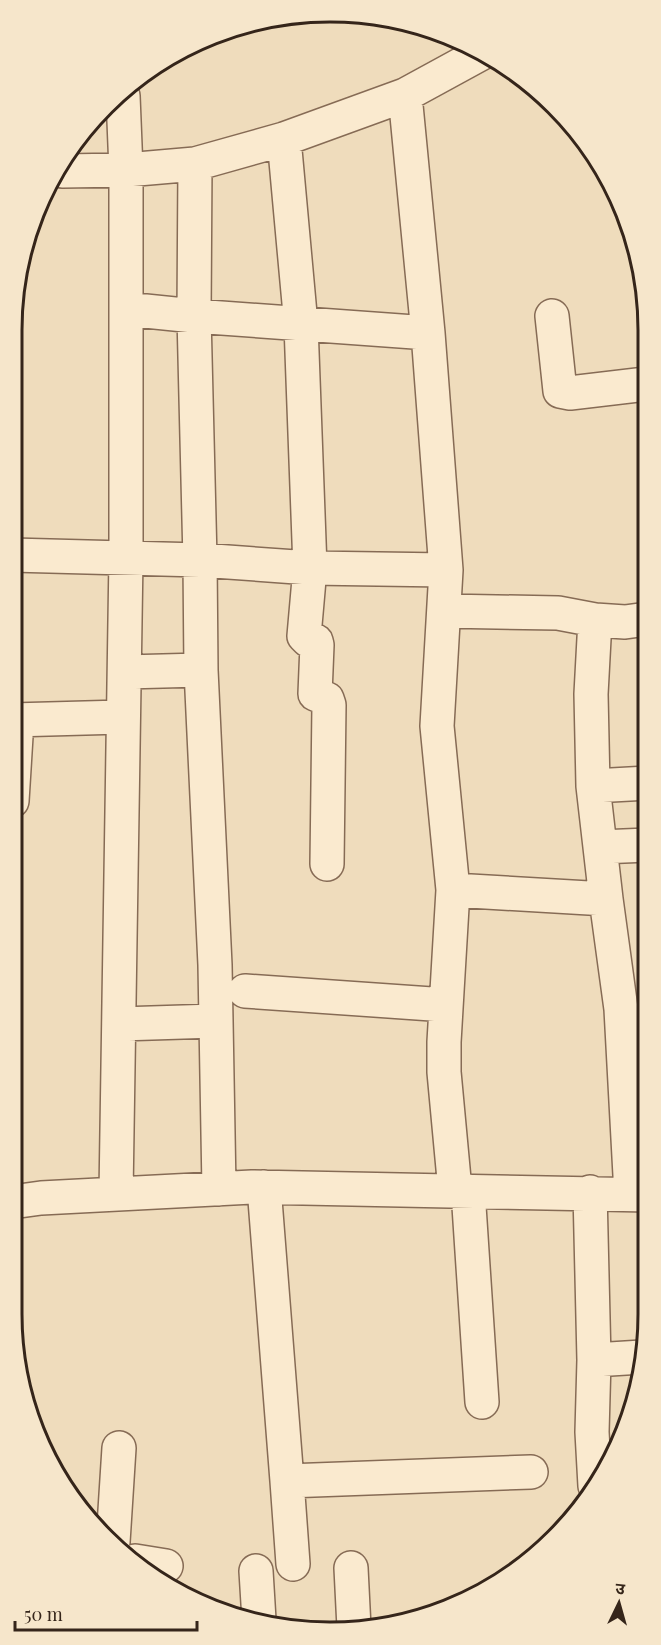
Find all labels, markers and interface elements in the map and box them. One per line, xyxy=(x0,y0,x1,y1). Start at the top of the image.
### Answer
north arrow xyxy=(589,1573,649,1633)
text: उ xyxy=(615,1577,627,1598)
scale bar xyxy=(15,1594,196,1632)
text: 50 m xyxy=(24,1602,63,1626)

